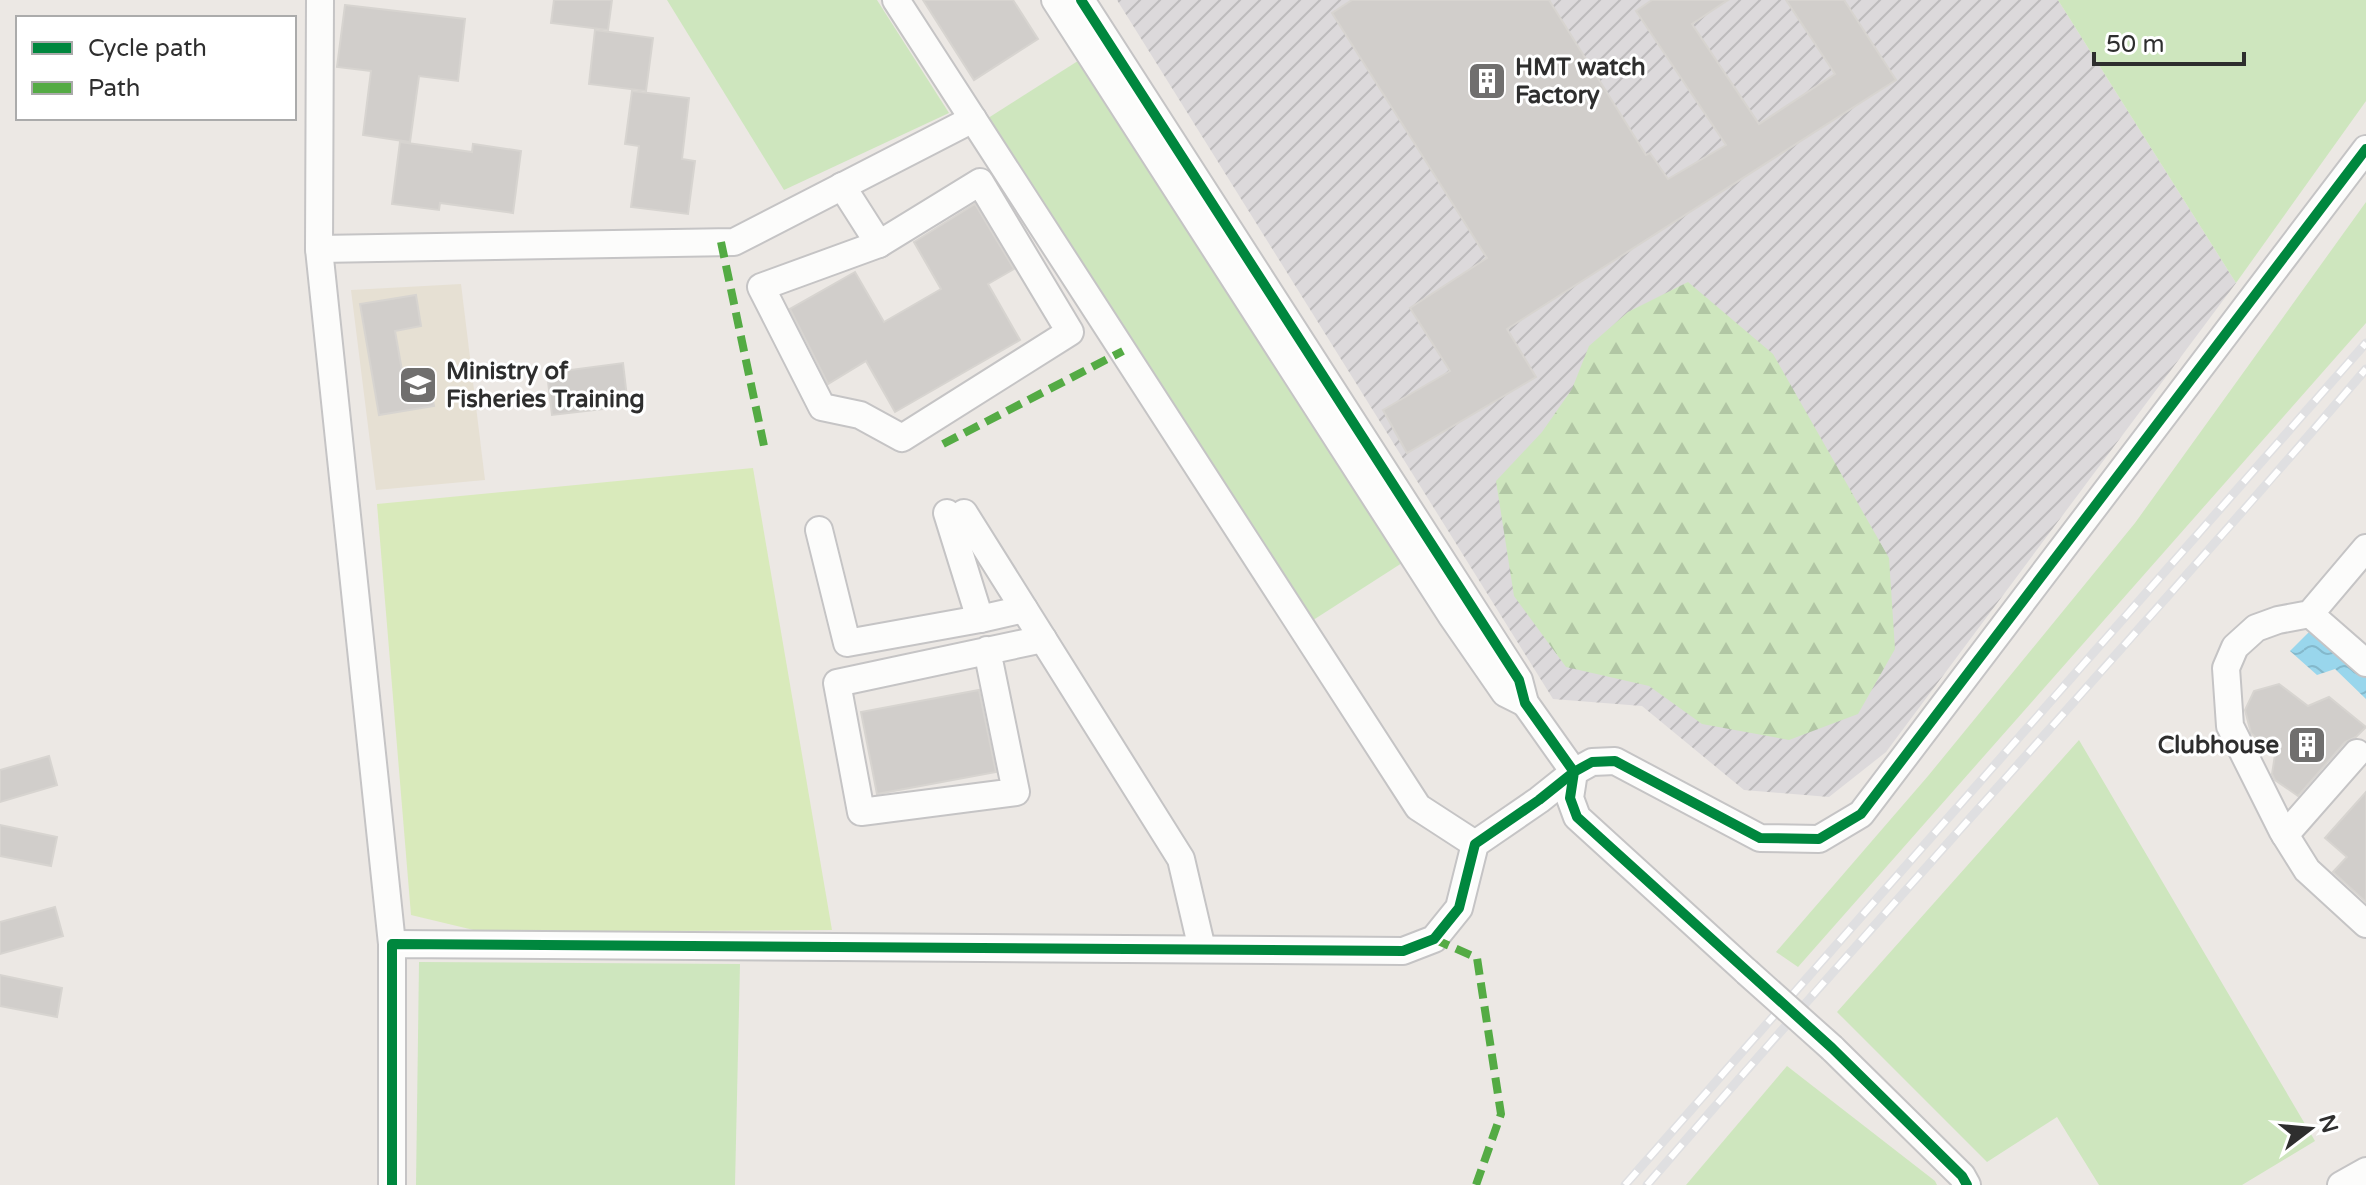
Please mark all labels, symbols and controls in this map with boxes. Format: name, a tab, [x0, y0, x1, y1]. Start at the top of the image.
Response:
legend	[16, 16, 296, 120]
scale bar	[2094, 16, 2244, 66]
text: 50 m	[2106, 30, 2164, 59]
text: Cycle path	[88, 34, 207, 63]
place label: HMT watch Factory	[1515, 53, 1646, 110]
building icon: HMT watch Factory	[1466, 60, 1508, 102]
text: Path	[88, 74, 141, 103]
place label: Ministry of Fisheries Training	[446, 357, 645, 414]
school or university icon: Ministry of Fisheries Training	[397, 364, 439, 406]
building icon: Clubhouse	[2286, 724, 2328, 766]
place label: Clubhouse	[2158, 731, 2279, 760]
north arrow	[2270, 1089, 2350, 1169]
text: N	[2313, 1112, 2343, 1136]

